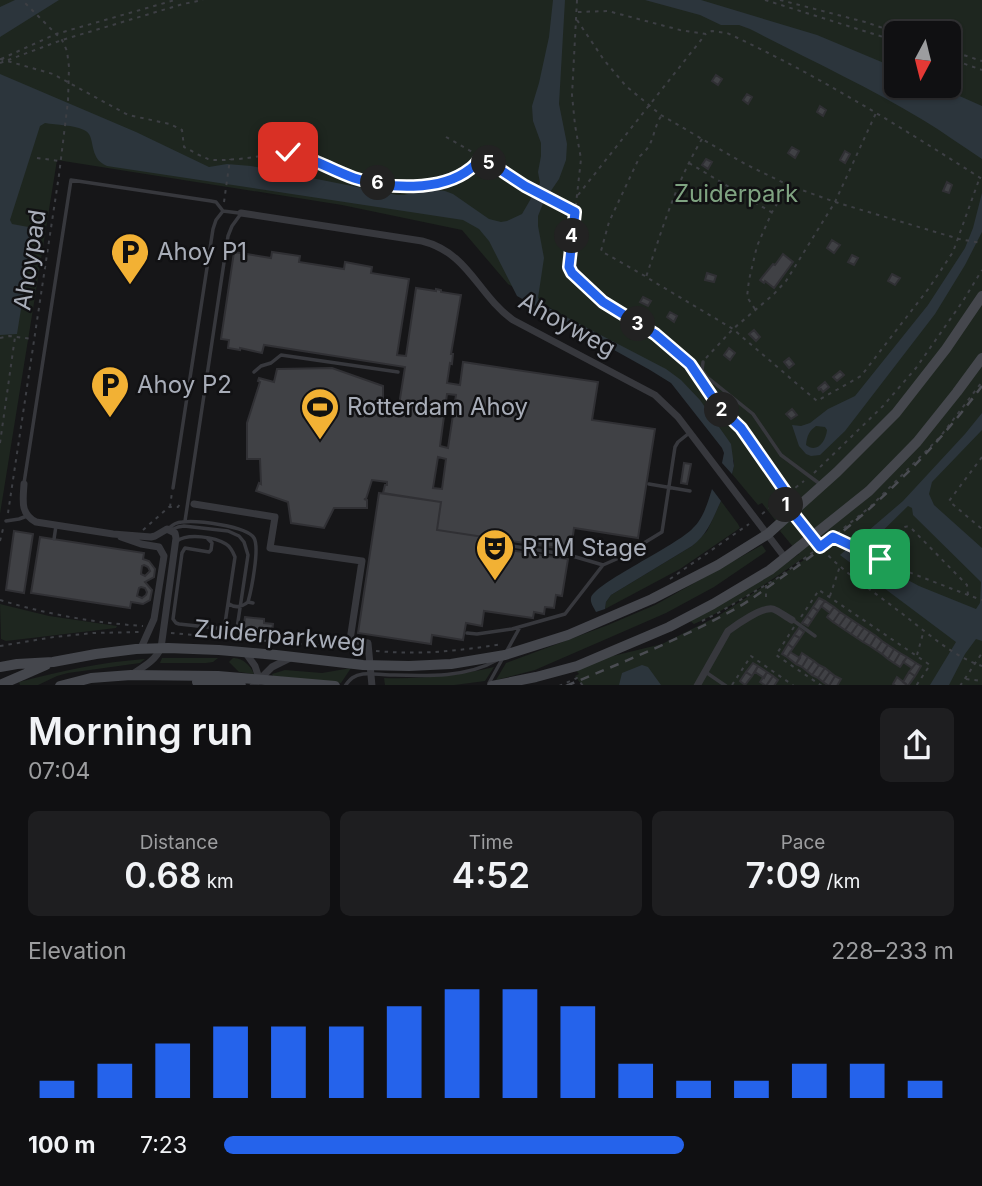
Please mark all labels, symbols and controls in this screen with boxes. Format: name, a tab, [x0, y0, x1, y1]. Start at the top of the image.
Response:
north arrow	[884, 21, 961, 98]
map controls	[884, 21, 961, 98]
pin	[258, 122, 318, 182]
icon: check	[269, 133, 307, 171]
pin: 5	[472, 146, 506, 180]
text: 5	[482, 151, 495, 174]
pin: 6	[360, 166, 396, 200]
text: 6	[371, 171, 384, 194]
park label: Zuiderpark	[674, 179, 798, 208]
street label: Ahoypad	[7, 208, 52, 312]
pin: 4	[554, 218, 590, 254]
text: 4	[565, 224, 578, 247]
parking icon: Ahoy P1	[109, 231, 151, 286]
place label: Ahoy P1	[157, 237, 247, 266]
street label: Ahoyweg	[514, 286, 621, 363]
pin: 3	[620, 306, 656, 342]
text: 3	[631, 312, 644, 335]
parking icon: Ahoy P2	[89, 364, 131, 419]
place label: Ahoy P2	[137, 370, 232, 399]
sports icon: Rotterdam Ahoy	[299, 386, 341, 441]
place label: Rotterdam Ahoy	[347, 392, 528, 421]
pin: 2	[704, 392, 740, 428]
text: 2	[716, 398, 727, 421]
pin: 1	[768, 488, 804, 522]
text: 1	[781, 493, 790, 516]
theatre icon: RTM Stage	[474, 527, 516, 582]
pin	[850, 529, 910, 589]
place label: RTM Stage	[522, 533, 647, 562]
icon: arrive	[861, 540, 899, 578]
street label: Zuiderparkweg	[193, 614, 367, 657]
text: Morning run	[28, 708, 253, 754]
button: share	[880, 708, 954, 782]
text: 07:04	[28, 757, 90, 785]
text: Distance	[140, 831, 218, 854]
text: Time	[469, 831, 513, 854]
text: Pace	[781, 831, 825, 854]
text: 0.68	[124, 854, 201, 896]
text: 4:52	[452, 854, 530, 896]
text: 7:09	[746, 854, 821, 896]
text: km	[201, 870, 234, 893]
text: /km	[821, 870, 860, 893]
text: Elevation	[28, 937, 127, 965]
text: 228–233 m	[831, 937, 954, 965]
text: 100 m	[28, 1131, 95, 1159]
text: 7:23	[140, 1131, 187, 1159]

